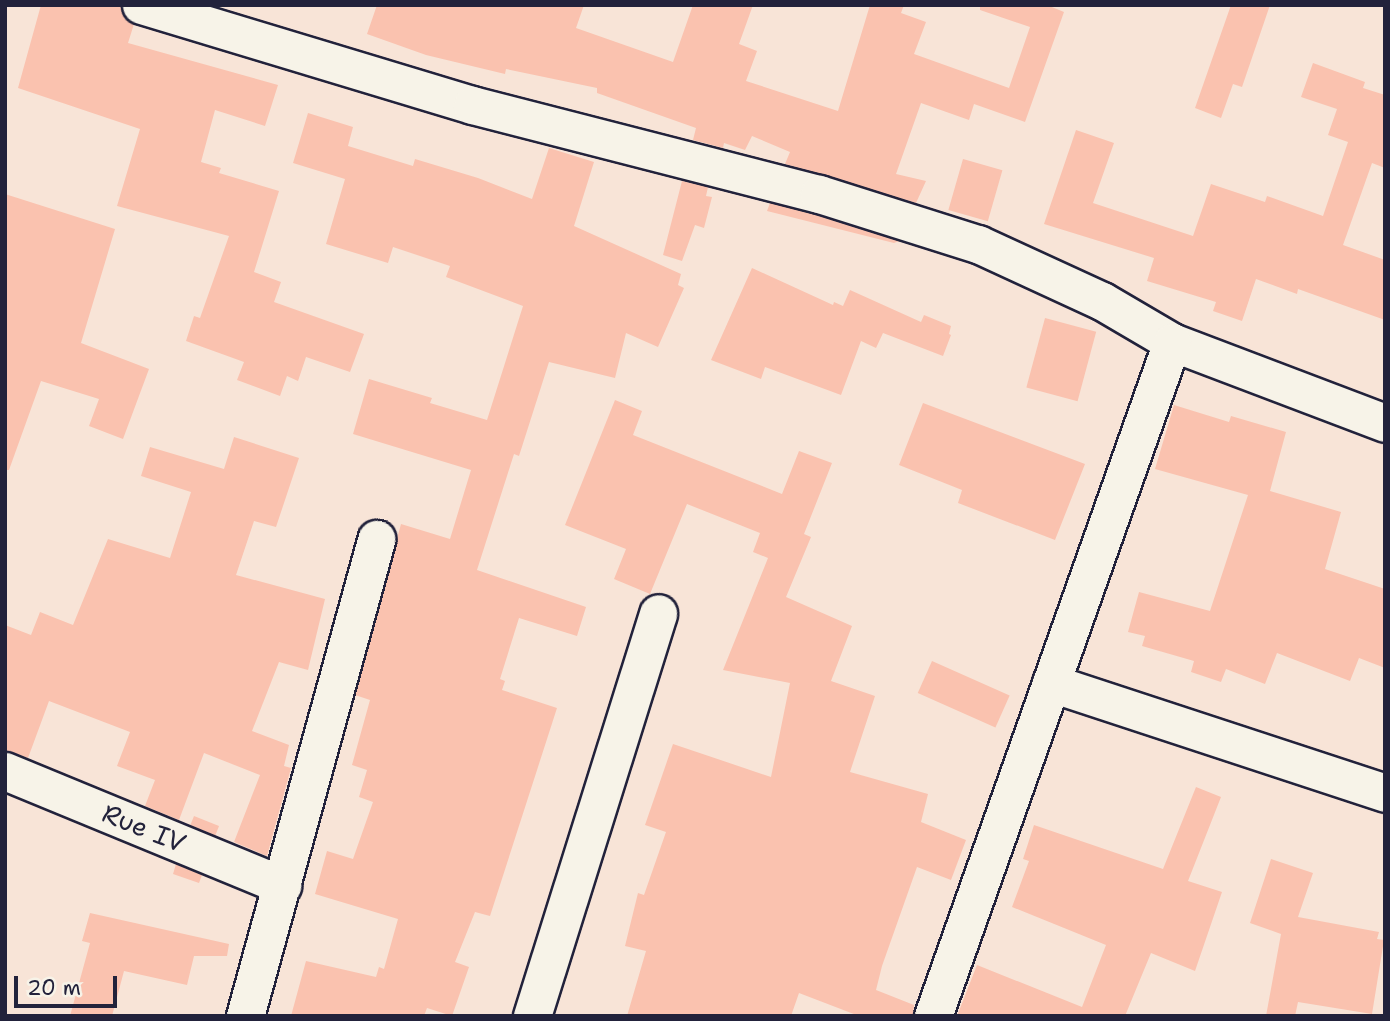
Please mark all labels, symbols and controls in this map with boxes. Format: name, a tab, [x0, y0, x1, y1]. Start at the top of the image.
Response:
street label: Rue IV	[98, 797, 190, 859]
scale bar	[18, 962, 121, 1006]
text: 20 m	[27, 974, 81, 1002]

